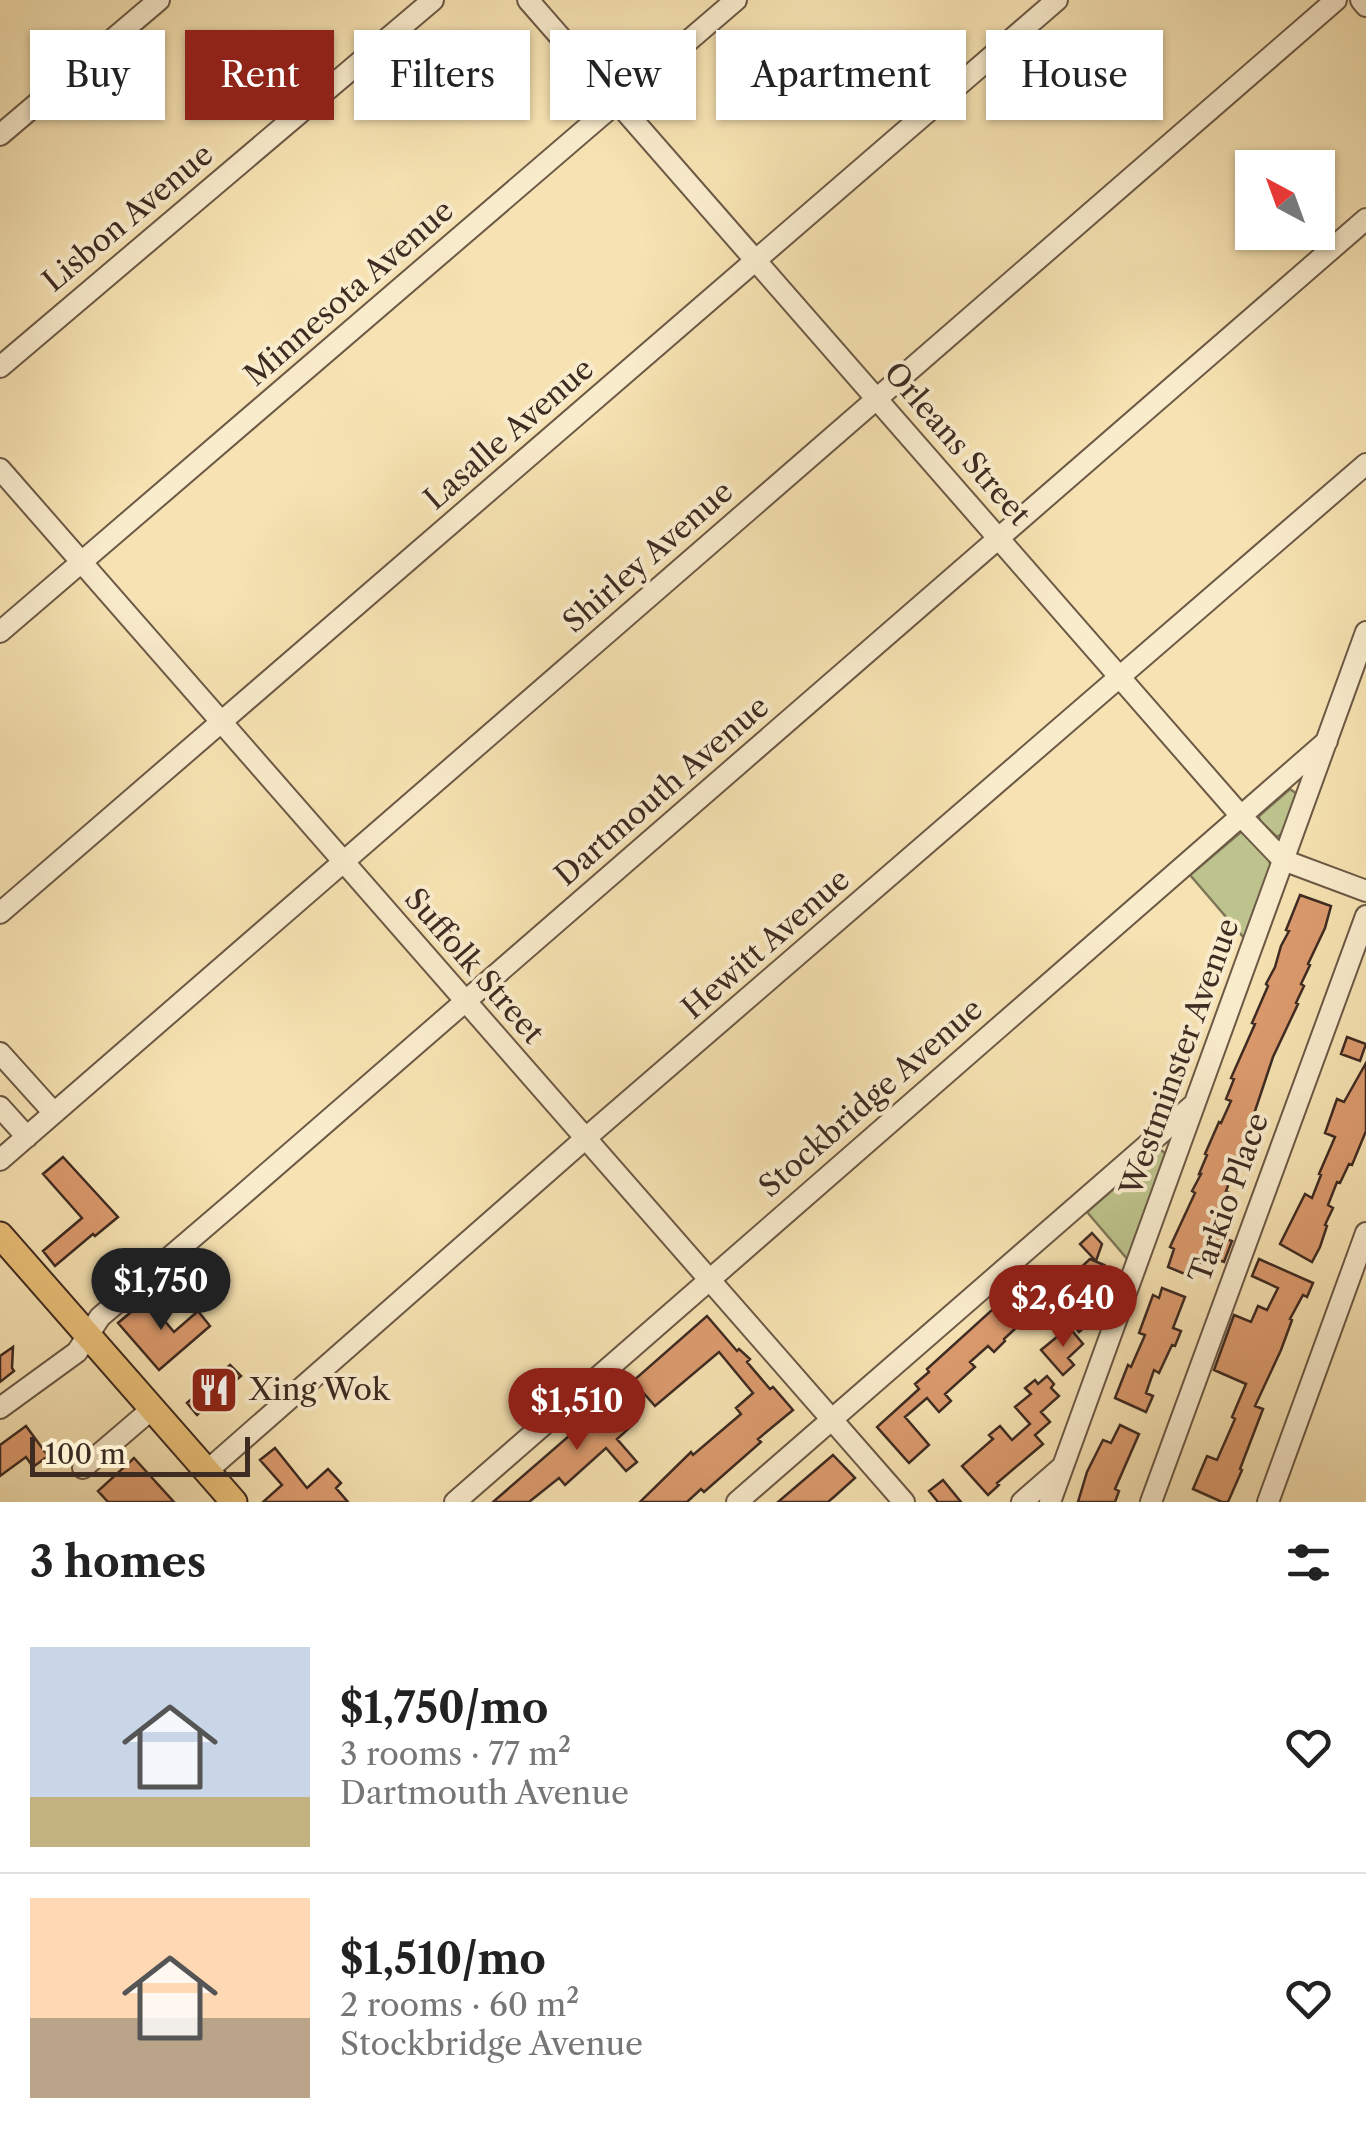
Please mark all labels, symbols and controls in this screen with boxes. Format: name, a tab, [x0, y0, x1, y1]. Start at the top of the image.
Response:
chip: Buy	[30, 30, 165, 120]
chip: Rent	[185, 30, 334, 120]
chip: Filters	[354, 30, 530, 120]
chip: New	[550, 30, 696, 120]
chip: Apartment	[716, 30, 966, 120]
chip: House	[986, 30, 1163, 120]
street label: Lisbon Avenue	[35, 136, 220, 299]
north arrow	[1235, 150, 1335, 250]
map controls	[1235, 150, 1335, 250]
street label: Minnesota Avenue	[237, 192, 461, 393]
street label: Lasalle Avenue	[416, 350, 601, 517]
street label: Orleans Street	[877, 355, 1039, 533]
street label: Shirley Avenue	[555, 473, 740, 640]
street label: Dartmouth Avenue	[547, 688, 776, 893]
street label: Hewitt Avenue	[674, 861, 857, 1026]
street label: Suffolk Street	[397, 880, 552, 1051]
street label: Westminster Avenue	[1112, 913, 1247, 1201]
street label: Stockbridge Avenue	[751, 990, 990, 1205]
street label: Tarkio Place	[1181, 1108, 1276, 1288]
pin: $1,750	[80, 1248, 242, 1333]
text: $1,750	[113, 1261, 209, 1300]
pin: $2,640	[982, 1265, 1144, 1350]
text: $2,640	[1011, 1278, 1115, 1317]
restaurant icon: Xing Wok	[188, 1364, 240, 1416]
pin: $1,510	[496, 1368, 658, 1453]
place label: Xing Wok	[248, 1371, 391, 1408]
text: $1,510	[530, 1381, 624, 1420]
scale bar	[30, 1432, 250, 1476]
text: 100 m	[45, 1437, 126, 1471]
icon: filters	[1281, 1535, 1336, 1590]
text: 3 homes	[30, 1536, 206, 1588]
text: $1,750/mo	[340, 1682, 548, 1734]
icon: home	[110, 1687, 230, 1807]
icon: heart	[1281, 1720, 1336, 1775]
text: 3 rooms · 77 m²	[340, 1734, 571, 1773]
text: Dartmouth Avenue	[340, 1773, 629, 1812]
text: $1,510/mo	[340, 1933, 546, 1985]
icon: home	[110, 1938, 230, 2058]
icon: heart	[1281, 1971, 1336, 2026]
text: 2 rooms · 60 m²	[340, 1985, 579, 2024]
text: Stockbridge Avenue	[340, 2024, 643, 2063]

